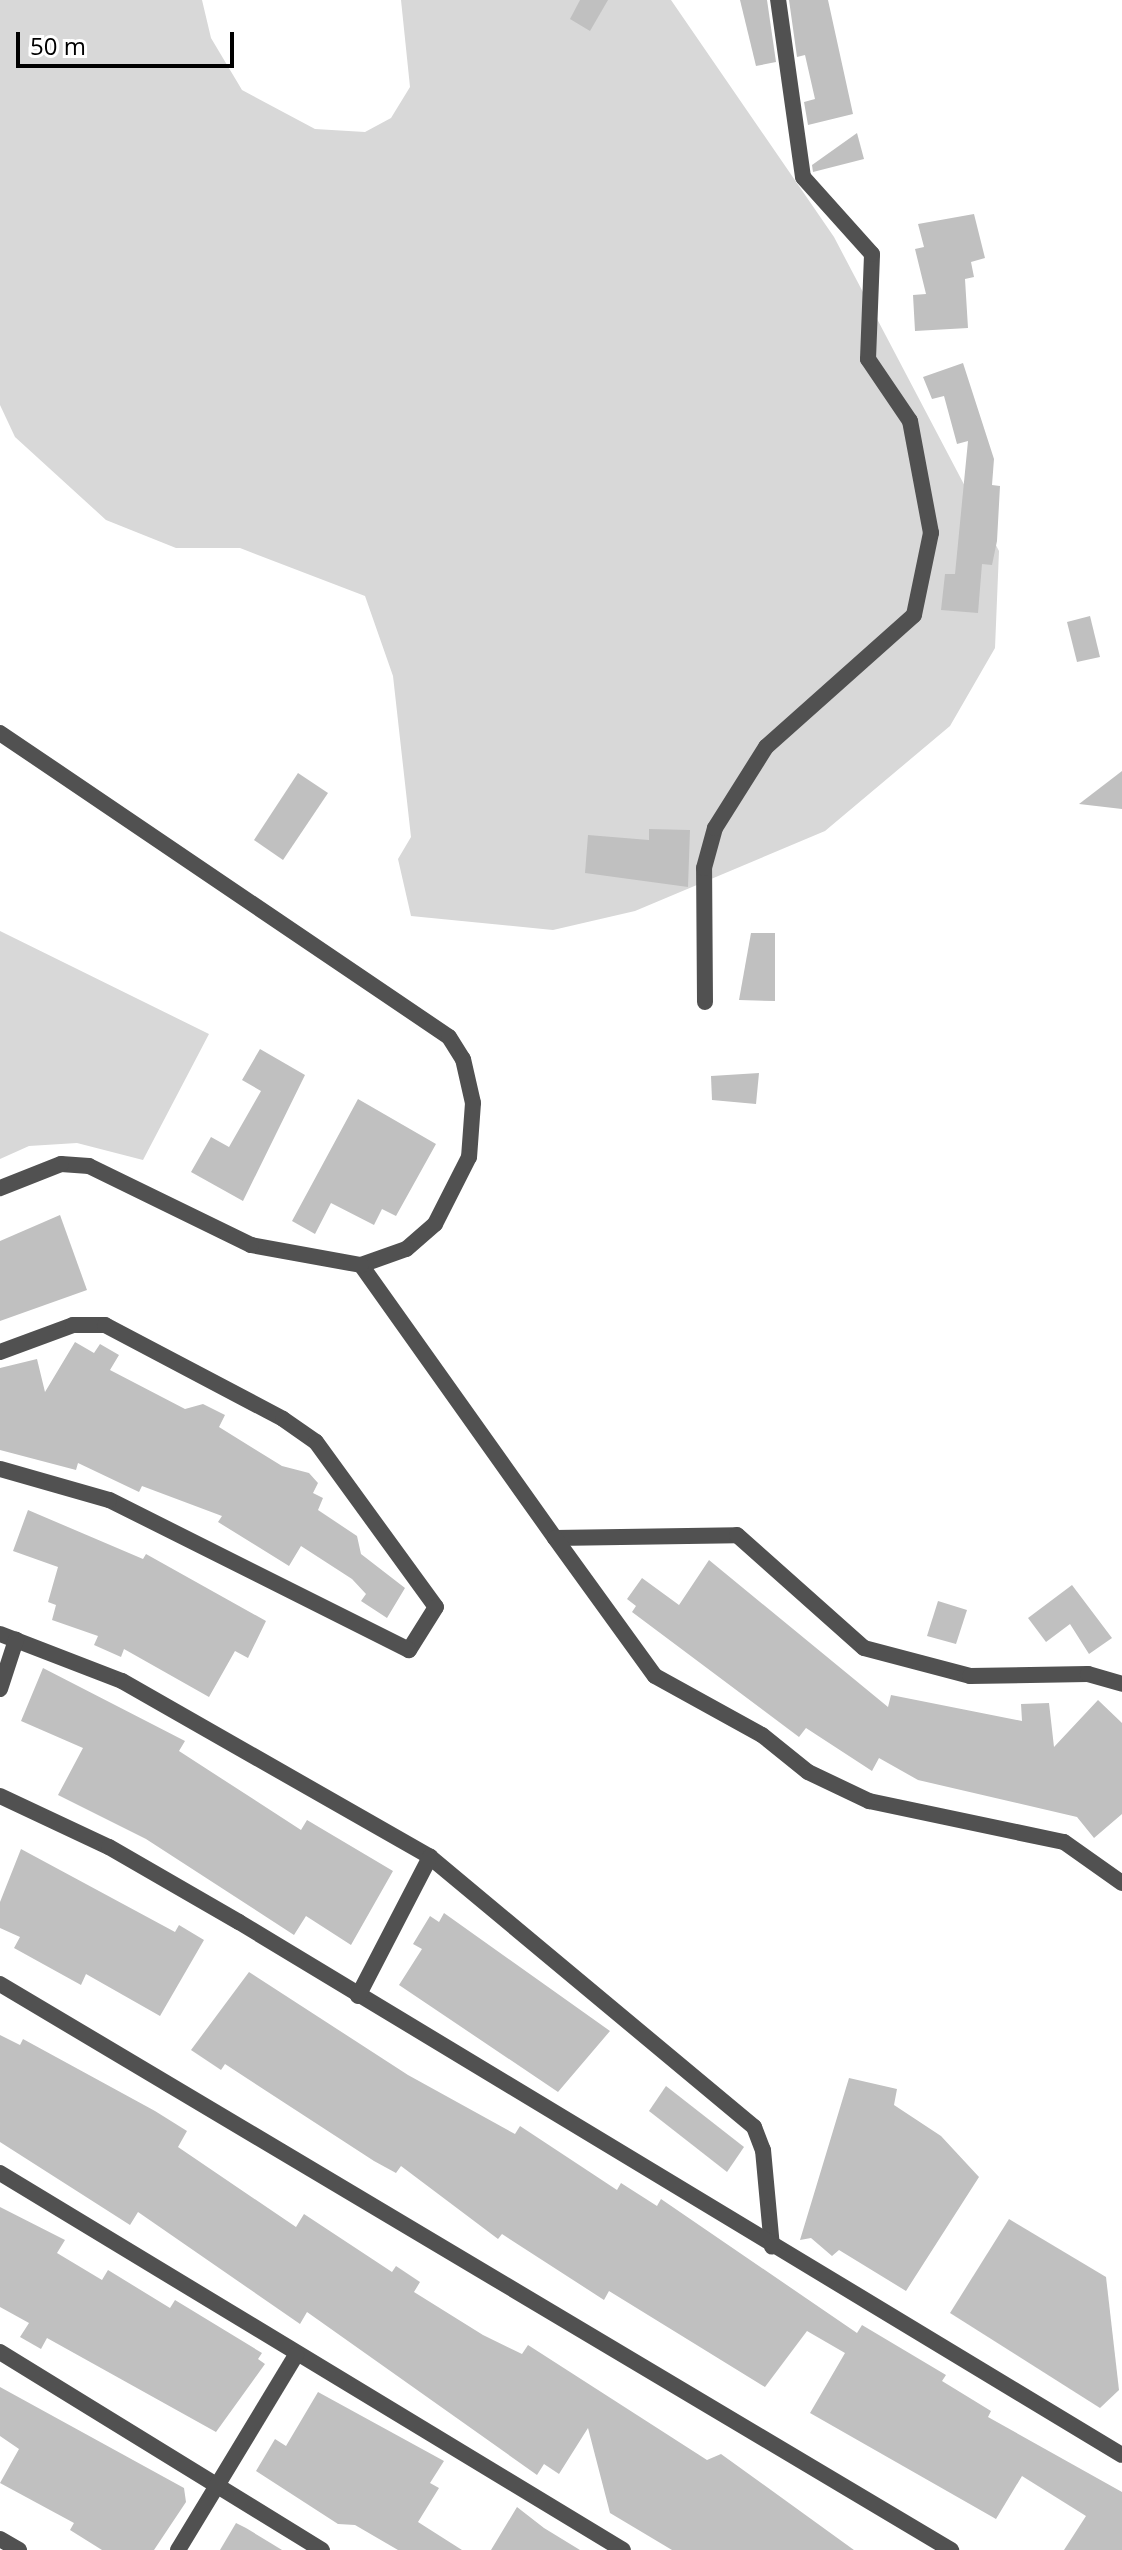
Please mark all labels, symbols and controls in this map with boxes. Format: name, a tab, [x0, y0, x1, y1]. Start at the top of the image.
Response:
scale bar	[20, 16, 238, 66]
text: 50 m	[30, 29, 86, 62]

